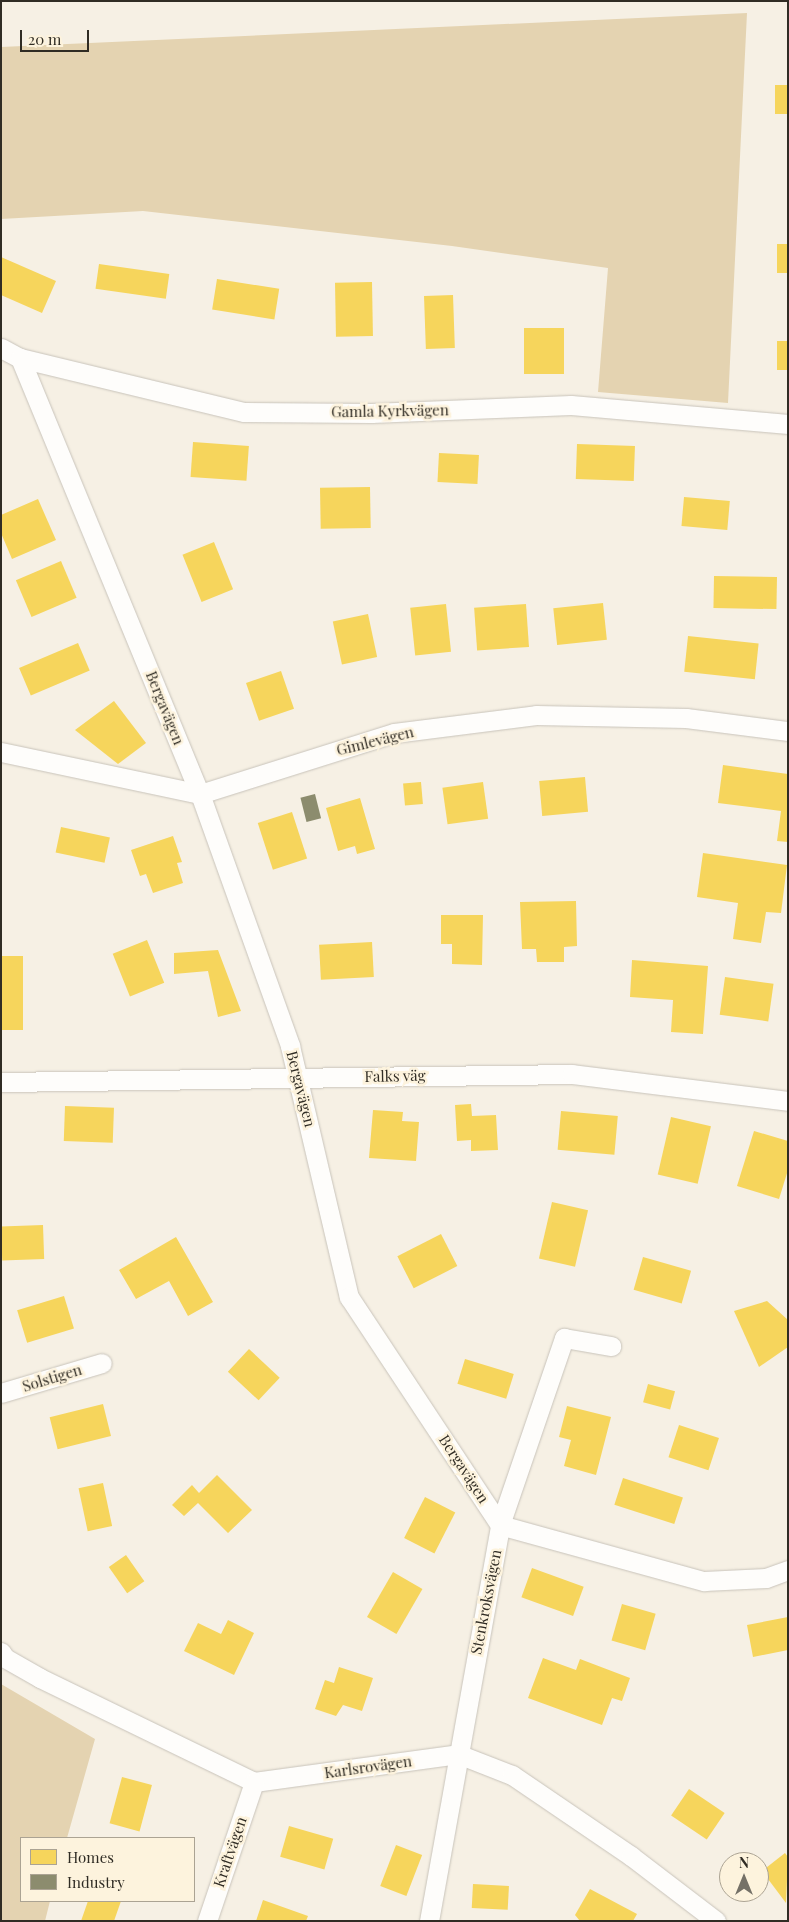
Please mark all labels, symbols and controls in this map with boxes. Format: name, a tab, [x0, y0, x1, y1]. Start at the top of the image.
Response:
scale bar	[22, 20, 91, 52]
text: 20 m	[28, 29, 61, 49]
street label: Gamla Kyrkvägen	[331, 401, 449, 421]
street label: Bergavägen	[142, 669, 188, 747]
street label: Gimlevägen	[335, 723, 415, 759]
street label: Bergavägen	[283, 1049, 319, 1129]
street label: Falks väg	[364, 1066, 426, 1086]
street label: Solstigen	[20, 1360, 84, 1396]
street label: Bergavägen	[435, 1431, 493, 1507]
street label: Stenkroksvägen	[467, 1548, 505, 1656]
street label: Karlsrovägen	[323, 1752, 413, 1782]
street label: Kraftvägen	[210, 1814, 250, 1890]
legend	[20, 1837, 195, 1902]
text: Homes	[67, 1847, 114, 1867]
north arrow	[719, 1852, 769, 1902]
text: N	[739, 1853, 749, 1872]
text: Industry	[67, 1872, 125, 1892]

